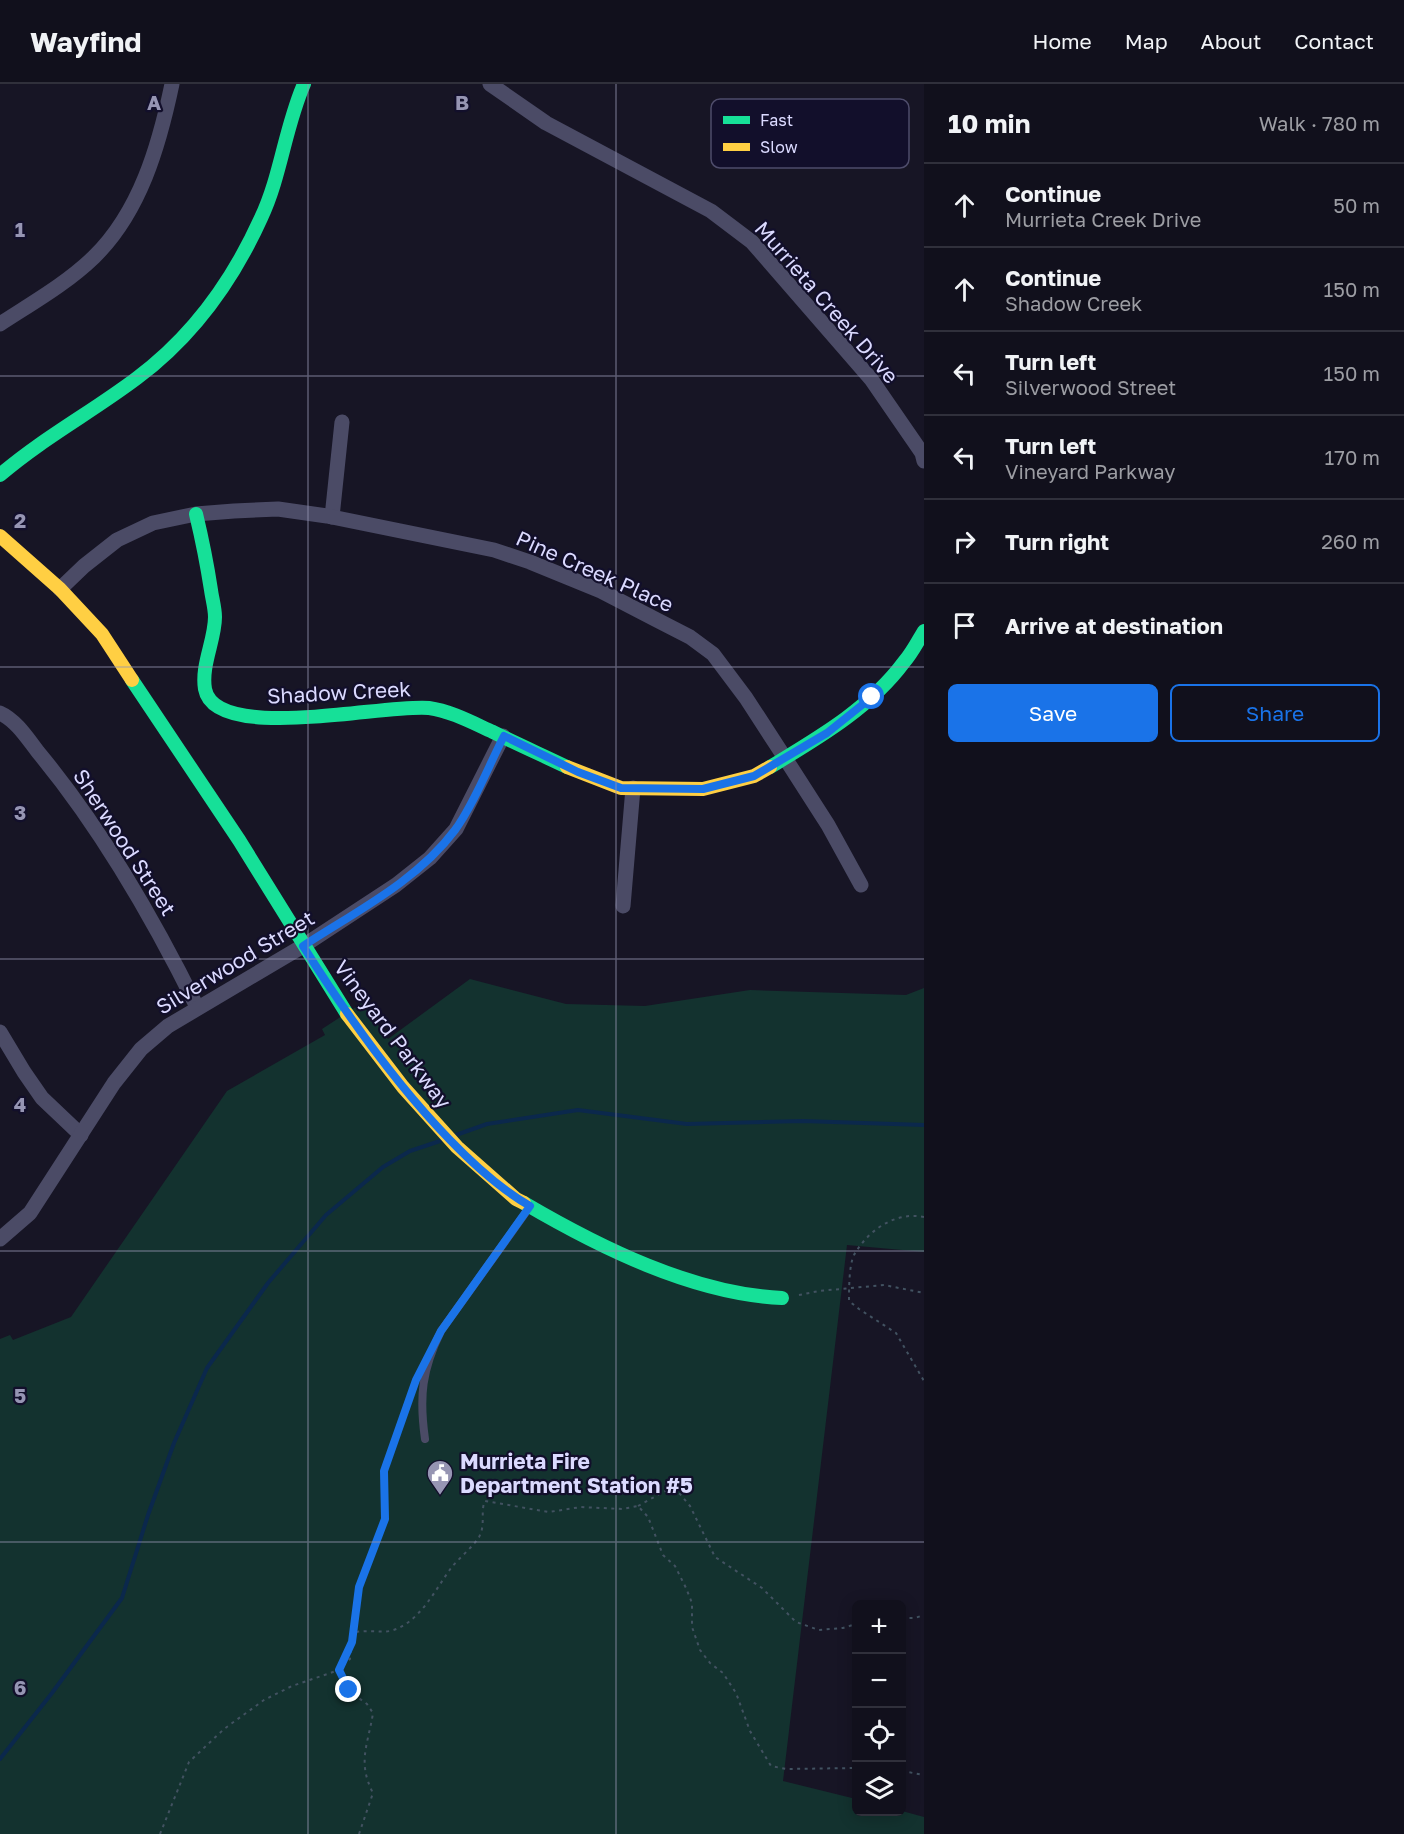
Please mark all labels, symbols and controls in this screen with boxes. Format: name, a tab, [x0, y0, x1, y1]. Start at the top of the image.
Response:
text: Wayfind	[30, 25, 142, 58]
text: Home	[1032, 28, 1092, 54]
text: Map	[1125, 28, 1168, 54]
text: About	[1201, 28, 1261, 54]
text: Contact	[1294, 28, 1374, 54]
text: A	[147, 90, 161, 114]
text: B	[455, 90, 469, 114]
legend	[711, 99, 909, 168]
text: 10 min	[948, 108, 1030, 139]
text: Fast	[760, 110, 793, 130]
text: Walk · 780 m	[1259, 111, 1380, 135]
text: Slow	[760, 137, 798, 157]
text: Continue	[1005, 180, 1101, 207]
icon: ahead	[948, 189, 981, 222]
text: 50 m	[1333, 193, 1380, 217]
text: Murrieta Creek Drive	[1005, 207, 1201, 231]
street label: Murrieta Creek Drive	[750, 216, 904, 388]
text: 1	[15, 217, 25, 241]
text: Continue	[1005, 264, 1101, 291]
icon: ahead	[948, 273, 981, 306]
text: 150 m	[1324, 277, 1380, 301]
text: Shadow Creek	[1005, 291, 1142, 315]
text: Turn left	[1005, 348, 1096, 375]
icon: left	[948, 357, 981, 390]
text: 150 m	[1324, 361, 1380, 385]
text: Silverwood Street	[1005, 375, 1176, 399]
text: Turn left	[1005, 432, 1096, 459]
icon: left	[948, 441, 981, 474]
text: 170 m	[1325, 445, 1380, 469]
text: Vineyard Parkway	[1005, 459, 1175, 483]
text: 2	[14, 508, 26, 532]
street label: Pine Creek Place	[512, 525, 678, 617]
icon: right	[948, 525, 981, 558]
text: Turn right	[1005, 528, 1109, 555]
text: 260 m	[1321, 529, 1380, 553]
icon: arrive	[948, 609, 981, 642]
text: Arrive at destination	[1005, 612, 1223, 639]
street label: Shadow Creek	[266, 675, 412, 709]
route start	[858, 683, 884, 709]
button: Save	[948, 684, 1158, 742]
button: Share	[1170, 684, 1380, 742]
street label: Sherwood Street	[68, 764, 182, 920]
text: 3	[14, 800, 26, 824]
street label: Silverwood Street	[151, 905, 319, 1019]
street label: Vineyard Parkway	[329, 955, 457, 1113]
text: 4	[14, 1092, 26, 1116]
text: 5	[14, 1383, 26, 1407]
place label: Murrieta Fire Department Station #5	[460, 1448, 693, 1498]
public building icon: Murrieta Fire Department Station #5	[425, 1458, 455, 1496]
map controls	[852, 1600, 906, 1816]
button: +	[852, 1600, 906, 1654]
button: −	[852, 1654, 906, 1708]
text: 6	[14, 1675, 26, 1699]
route end	[335, 1676, 361, 1702]
button: locate	[852, 1708, 906, 1762]
button: layers	[852, 1762, 906, 1816]

